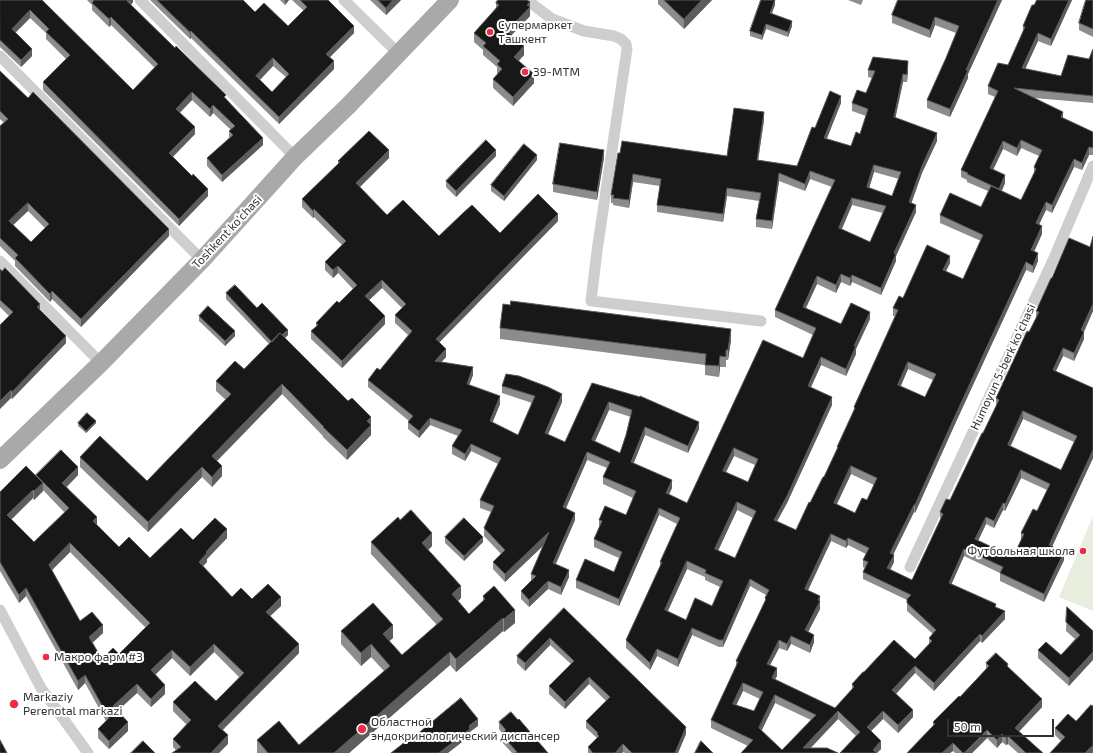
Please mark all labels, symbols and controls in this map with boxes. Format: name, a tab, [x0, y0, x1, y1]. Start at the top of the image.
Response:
place label: Супермаркет Ташкент	[498, 18, 573, 46]
marker: Супермаркет Ташкент	[485, 27, 495, 37]
place label: 39-MTM	[533, 65, 580, 79]
marker: 39-MTM	[520, 67, 530, 77]
street label: Toshkent ko'chasi	[189, 192, 265, 272]
street label: Humoyun 5-berk koʻchasi	[967, 302, 1039, 432]
place label: Футбольная школа	[967, 544, 1075, 558]
marker: Футбольная школа	[1078, 546, 1088, 556]
place label: Макро фарм #3	[54, 650, 143, 664]
marker: Макро фарм #3	[41, 652, 51, 662]
place label: Markaziy Perenotal markazi	[23, 690, 122, 718]
marker: Markaziy Perenotal markazi	[8, 698, 20, 710]
scale bar	[949, 711, 1056, 737]
place label: Областной эндокринологический диспансер	[371, 715, 560, 743]
text: 50 m	[954, 719, 981, 733]
marker: Областной эндокринологический диспансер	[356, 723, 368, 735]

